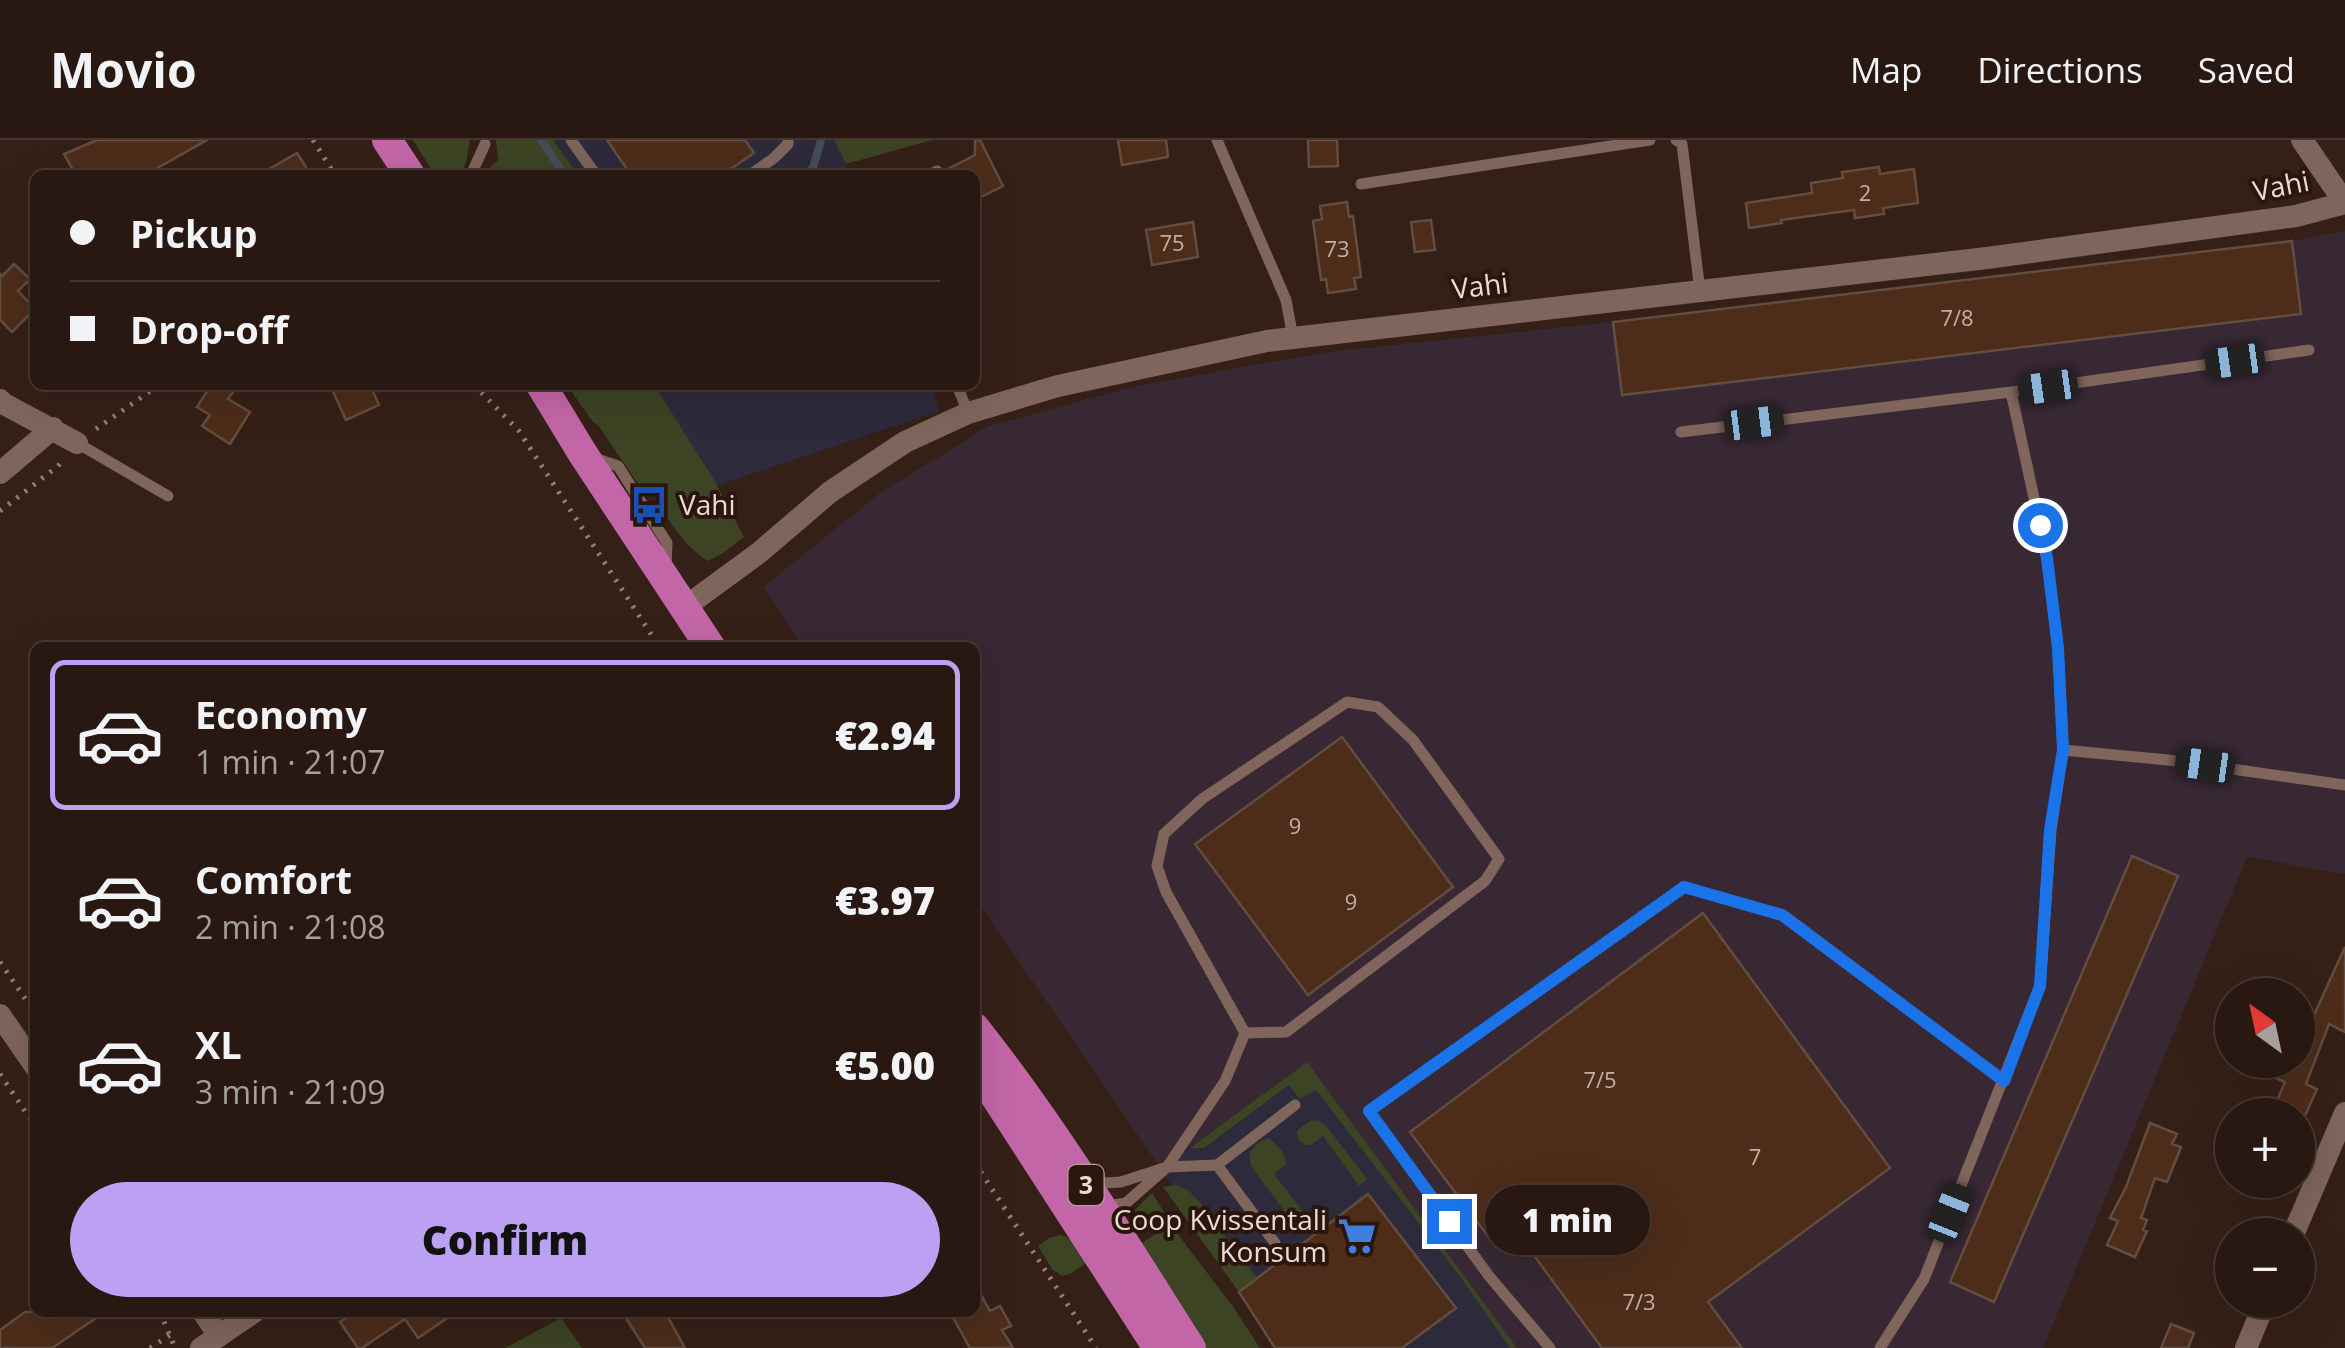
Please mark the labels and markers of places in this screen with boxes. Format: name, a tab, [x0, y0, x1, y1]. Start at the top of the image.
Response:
bus stop icon: Vahi	[628, 484, 670, 526]
place label: Vahi	[679, 485, 736, 523]
place label: Coop Kvissentali Konsum	[1114, 1200, 1327, 1270]
supermarket icon: Coop Kvissentali Konsum	[1336, 1215, 1378, 1257]

